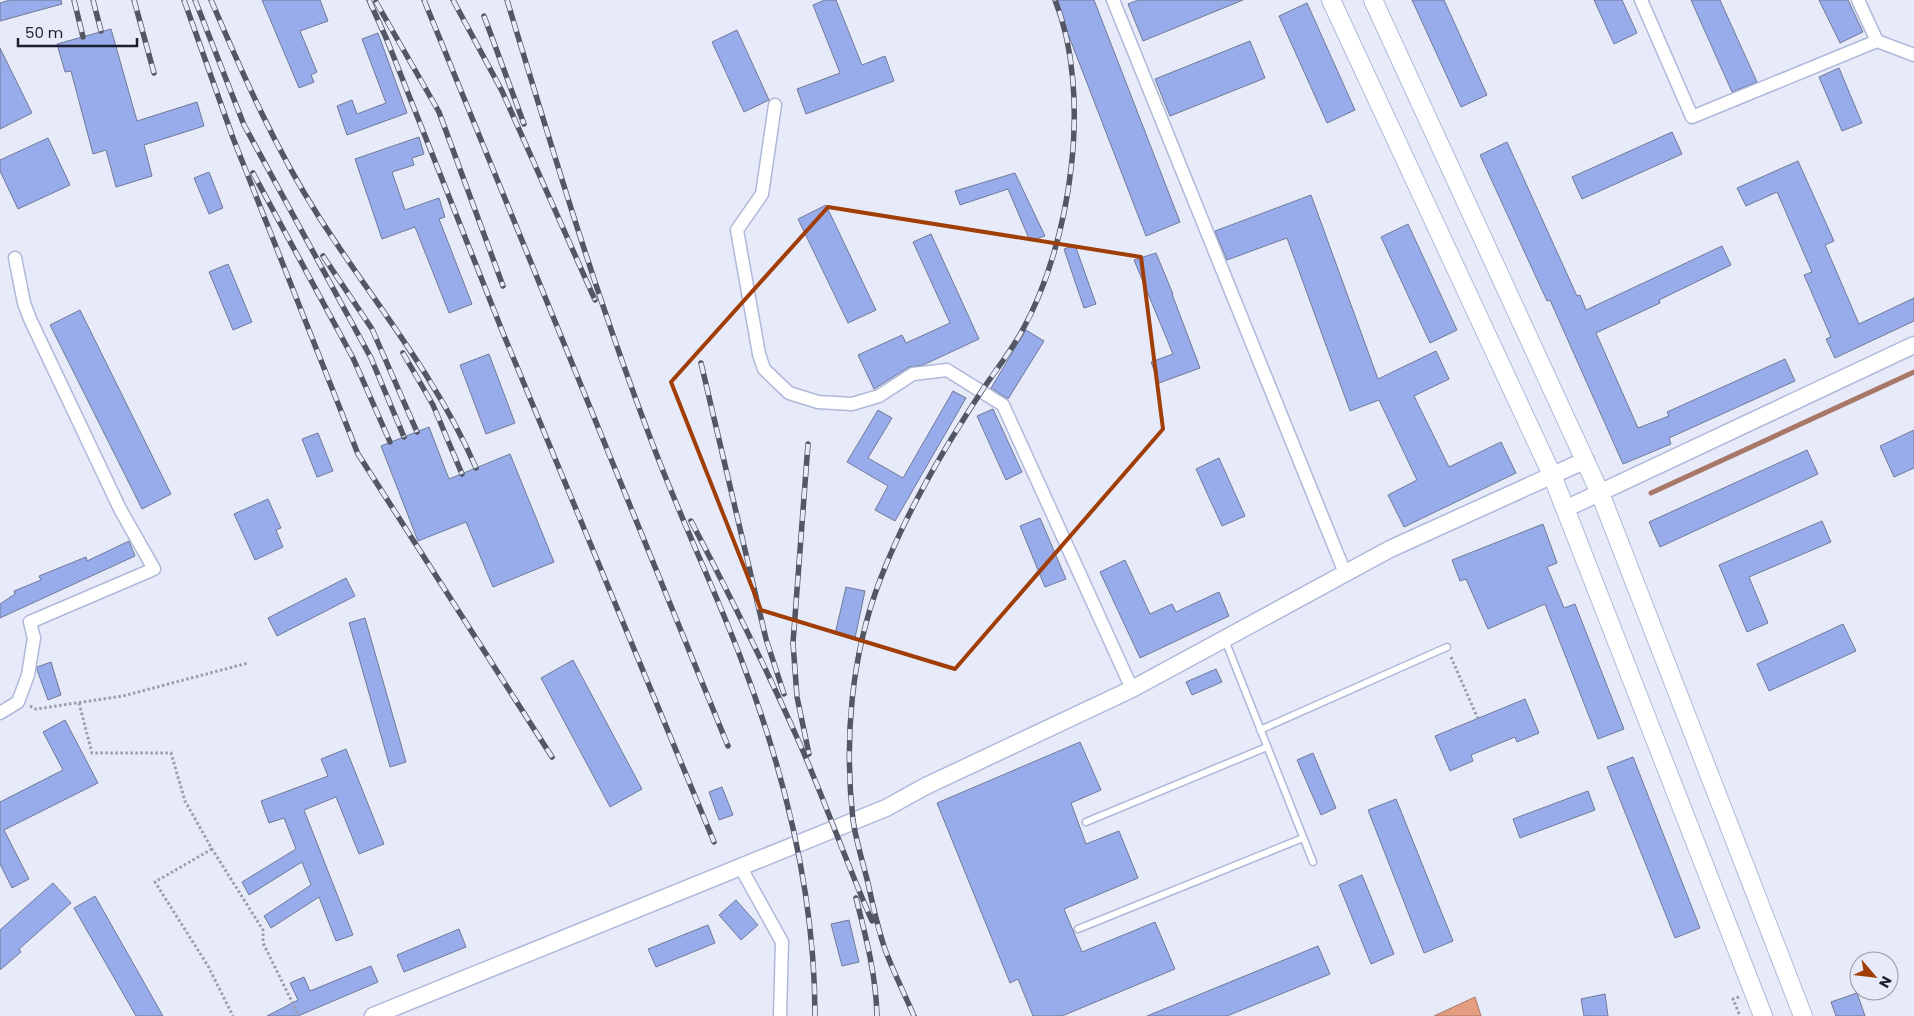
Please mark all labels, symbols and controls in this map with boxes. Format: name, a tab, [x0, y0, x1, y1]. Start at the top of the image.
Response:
scale bar	[18, 15, 136, 47]
text: 50 m	[25, 22, 63, 43]
north arrow	[1849, 951, 1899, 1001]
text: N	[1874, 973, 1897, 991]

